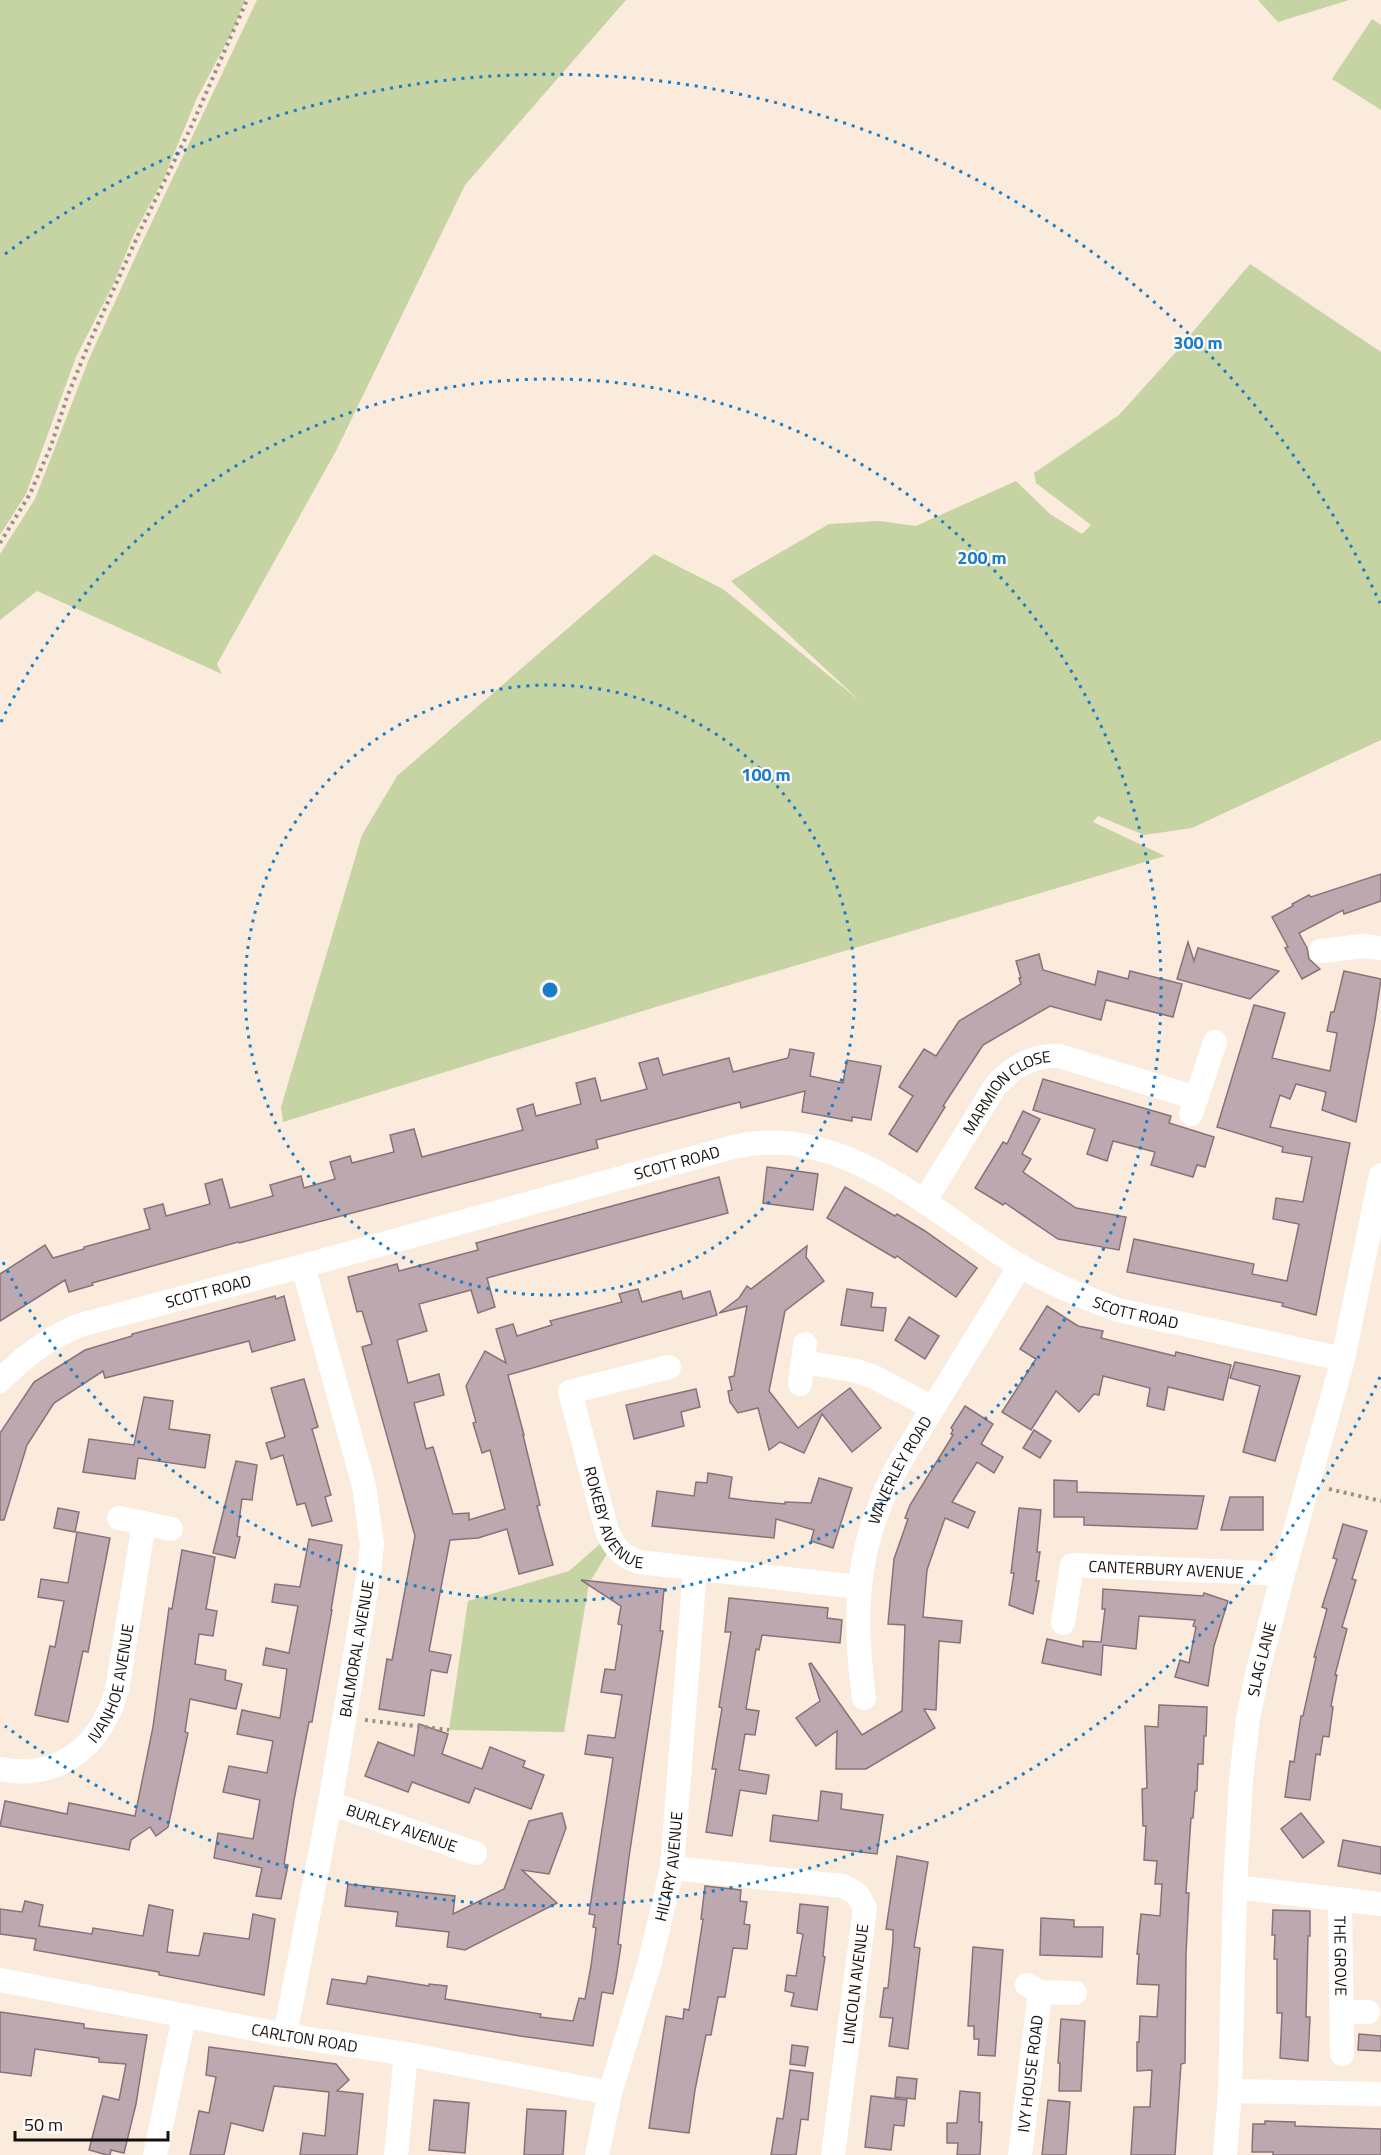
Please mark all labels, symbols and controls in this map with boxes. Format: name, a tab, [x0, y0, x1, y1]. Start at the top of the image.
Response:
text: 300 m	[1173, 329, 1223, 356]
text: 200 m	[957, 544, 1007, 571]
text: 100 m	[741, 761, 791, 788]
centre of rings	[540, 980, 560, 1000]
street label: MARMION CLOSE	[956, 1044, 1052, 1139]
street label: SCOTT ROAD	[631, 1139, 722, 1186]
street label: SCOTT ROAD	[163, 1268, 254, 1314]
street label: SCOTT ROAD	[1089, 1289, 1181, 1335]
street label: WAVERLEY ROAD	[862, 1411, 938, 1528]
street label: ROKEBY AVENUE	[578, 1464, 645, 1574]
street label: CANTERBURY AVENUE	[1088, 1554, 1244, 1584]
street label: BALMORAL AVENUE	[333, 1578, 380, 1719]
street label: SLAG LANE	[1241, 1619, 1282, 1699]
street label: IVANHOE AVENUE	[81, 1622, 140, 1748]
street label: BURLEY AVENUE	[343, 1798, 461, 1858]
street label: HILARY AVENUE	[648, 1811, 688, 1924]
street label: THE GROVE	[1328, 1916, 1353, 1996]
street label: LINCOLN AVENUE	[836, 1922, 874, 2045]
street label: IVY HOUSE ROAD	[1011, 2013, 1049, 2134]
street label: CARLTON ROAD	[249, 2017, 359, 2058]
scale bar	[15, 2104, 168, 2142]
text: 50 m	[24, 2111, 63, 2138]

